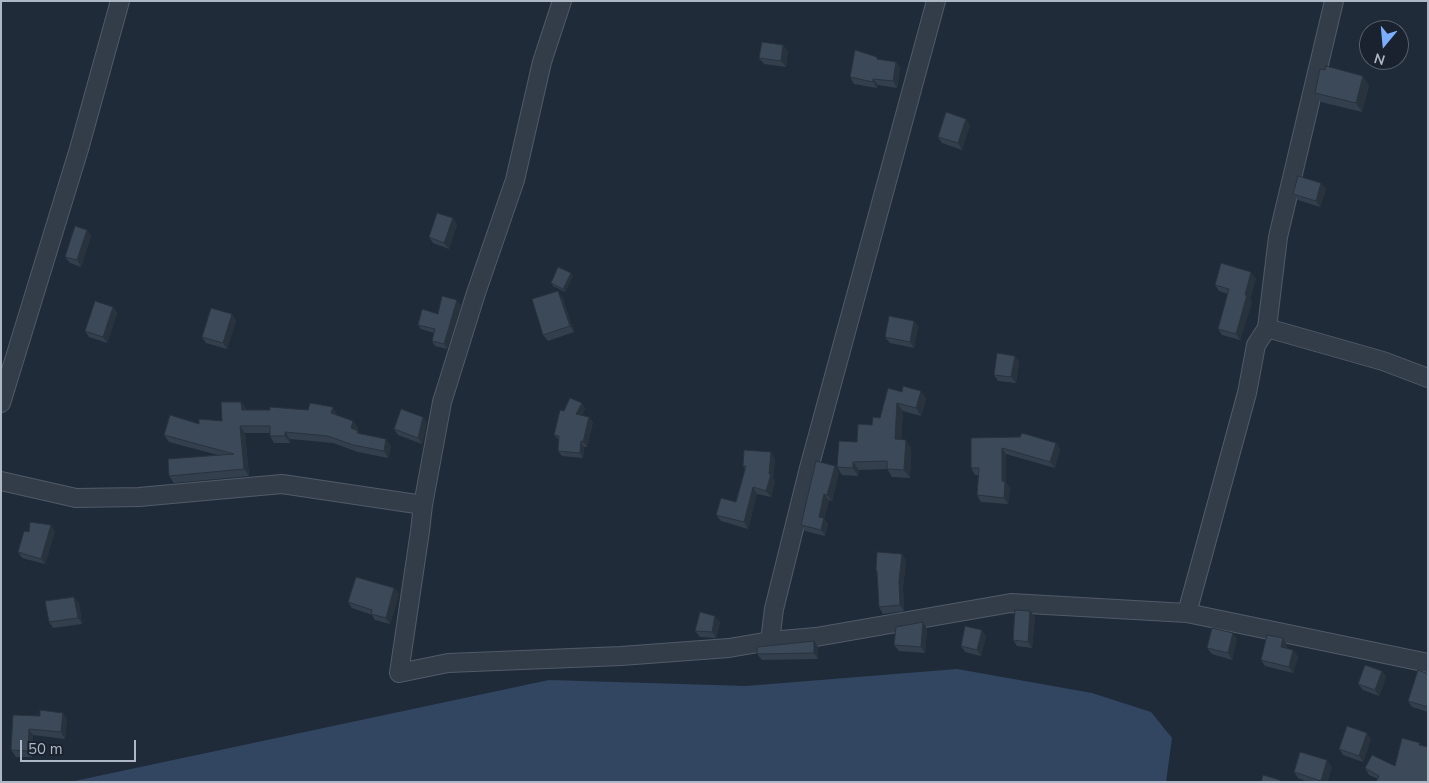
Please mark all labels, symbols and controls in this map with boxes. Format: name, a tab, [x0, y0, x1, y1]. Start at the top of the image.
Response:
north arrow	[1359, 20, 1409, 70]
text: N	[1372, 48, 1388, 69]
scale bar	[22, 730, 139, 762]
text: 50 m	[28, 739, 63, 759]

